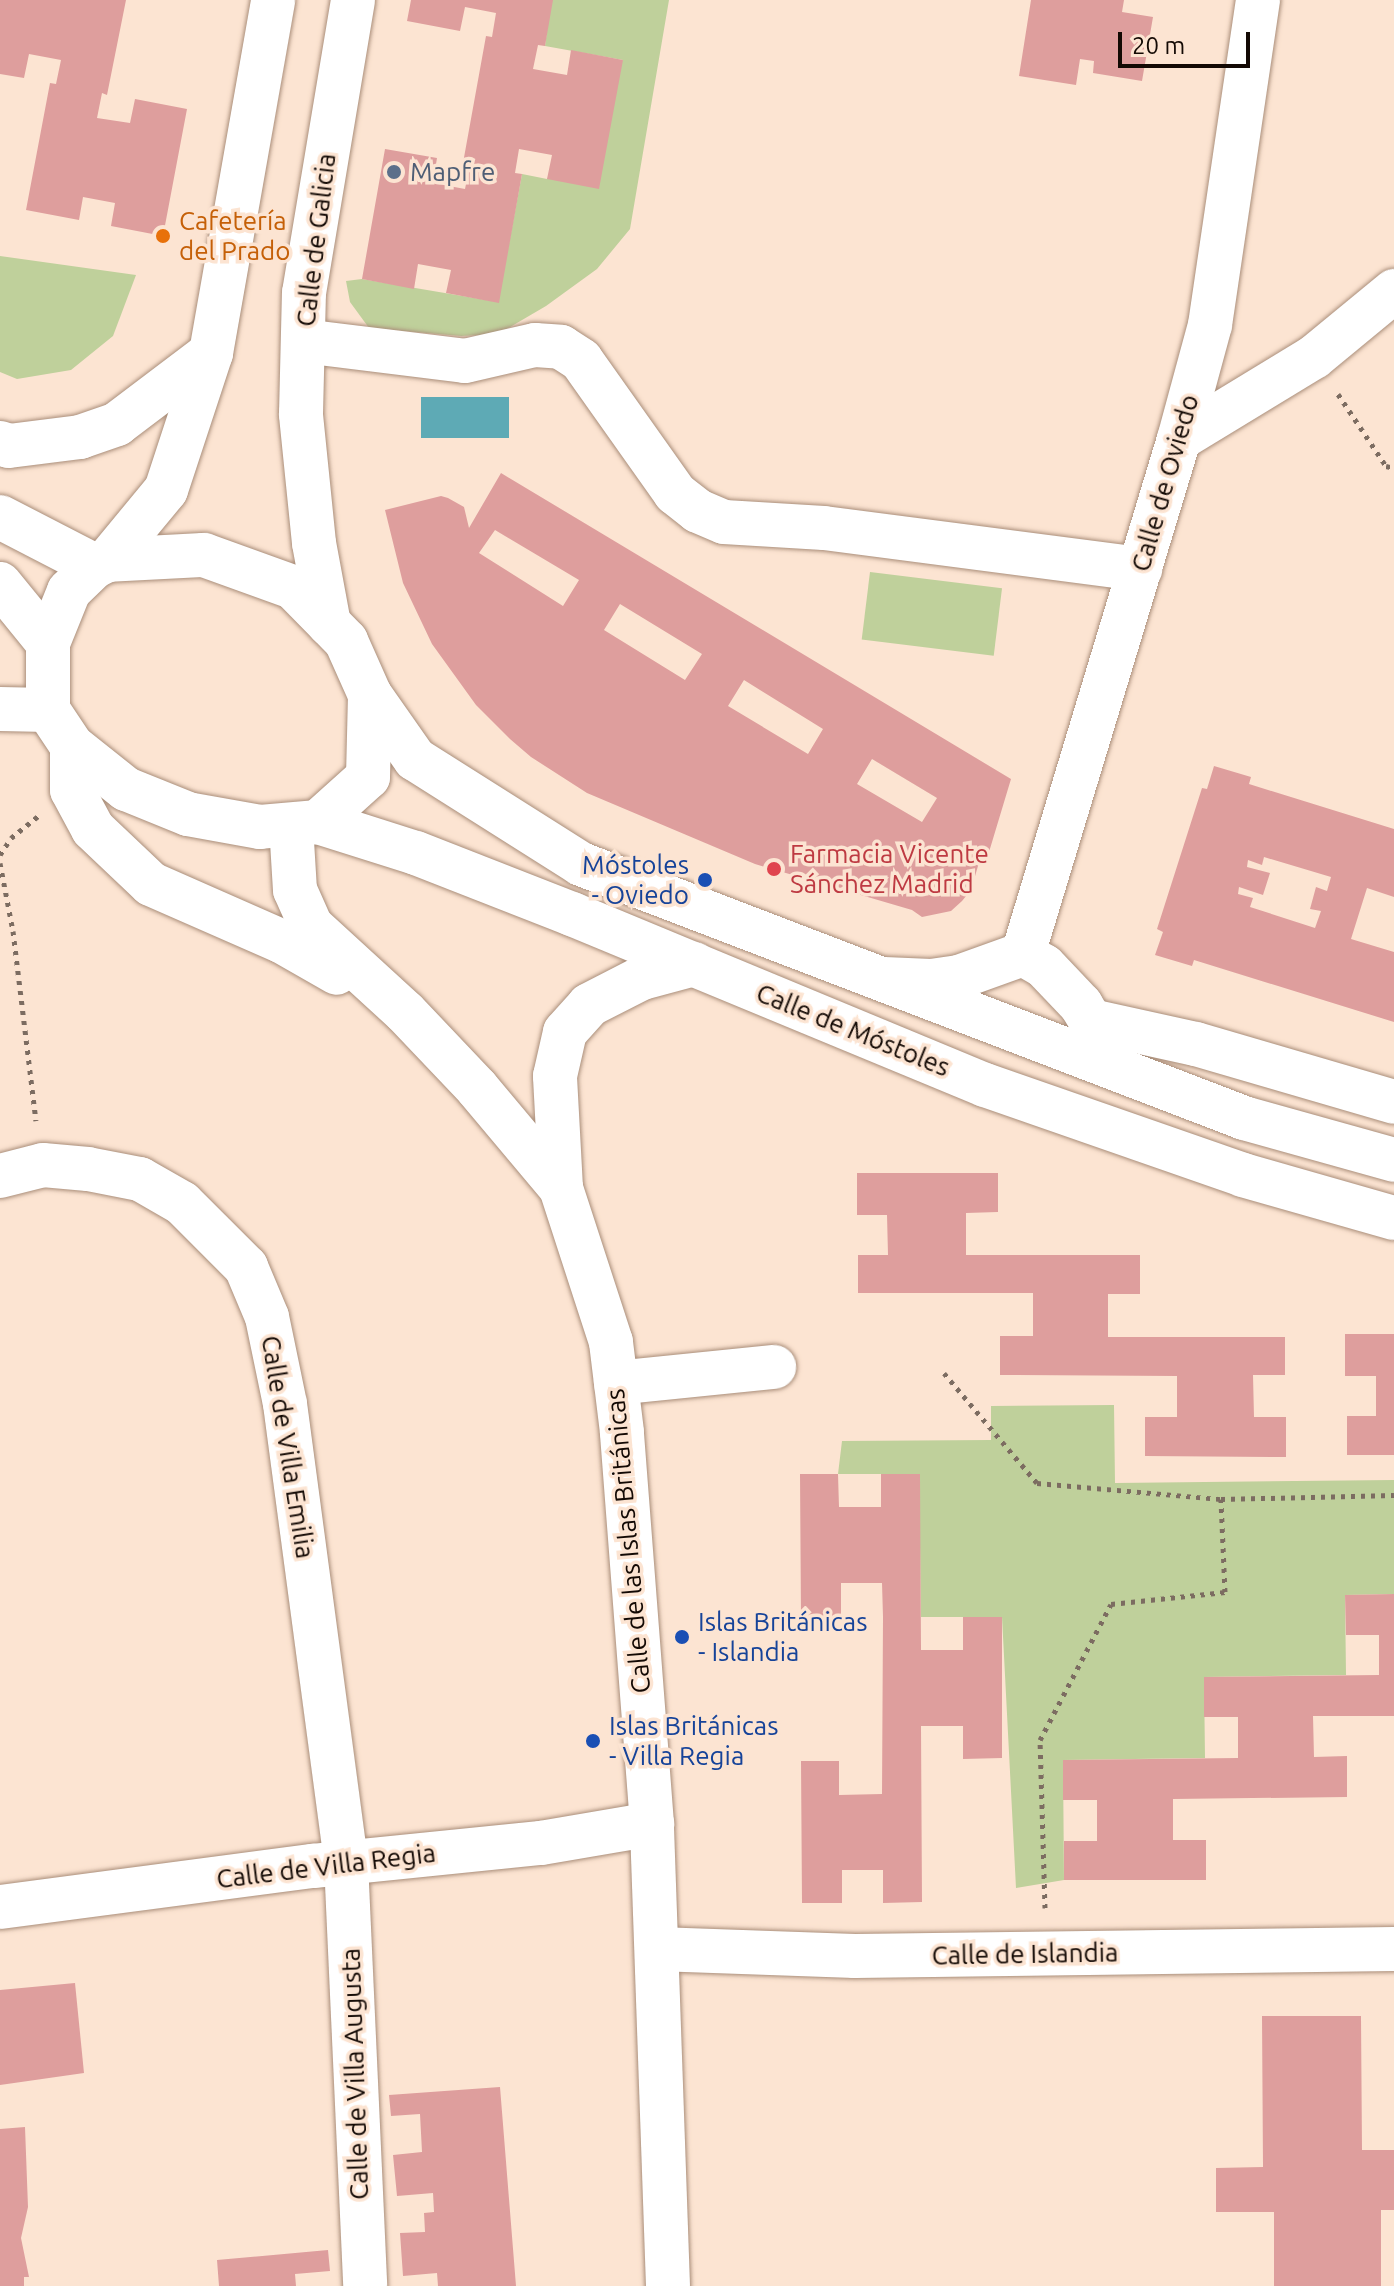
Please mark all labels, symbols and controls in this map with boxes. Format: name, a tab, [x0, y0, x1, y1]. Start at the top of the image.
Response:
scale bar	[1122, 16, 1254, 66]
text: 20 m	[1132, 32, 1185, 59]
street label: Calle de Galicia	[290, 152, 342, 328]
place label: Mapfre	[410, 156, 495, 188]
marker: Mapfre	[385, 163, 403, 181]
place label: Cafetería del Prado	[179, 205, 290, 266]
marker: Cafetería del Prado	[154, 227, 172, 245]
street label: Calle de Oviedo	[1125, 391, 1205, 575]
place label: Farmacia Vicente Sánchez Madrid	[790, 838, 989, 900]
place label: Móstoles - Oviedo	[582, 849, 689, 910]
marker: Farmacia Vicente Sánchez Madrid	[765, 860, 783, 878]
marker: Móstoles - Oviedo	[696, 871, 714, 889]
street label: Calle de Móstoles	[752, 977, 954, 1083]
street label: Calle de Villa Emilia	[255, 1333, 321, 1561]
street label: Calle de las Islas Británicas	[599, 1387, 657, 1695]
place label: Islas Británicas - Islandia	[698, 1606, 867, 1668]
marker: Islas Británicas - Islandia	[673, 1628, 691, 1646]
place label: Islas Británicas - Villa Regia	[609, 1710, 778, 1772]
marker: Islas Británicas - Villa Regia	[584, 1732, 602, 1750]
street label: Calle de Villa Regia	[215, 1837, 437, 1895]
street label: Calle de Islandia	[931, 1937, 1119, 1971]
street label: Calle de Villa Augusta	[335, 1948, 375, 2200]

